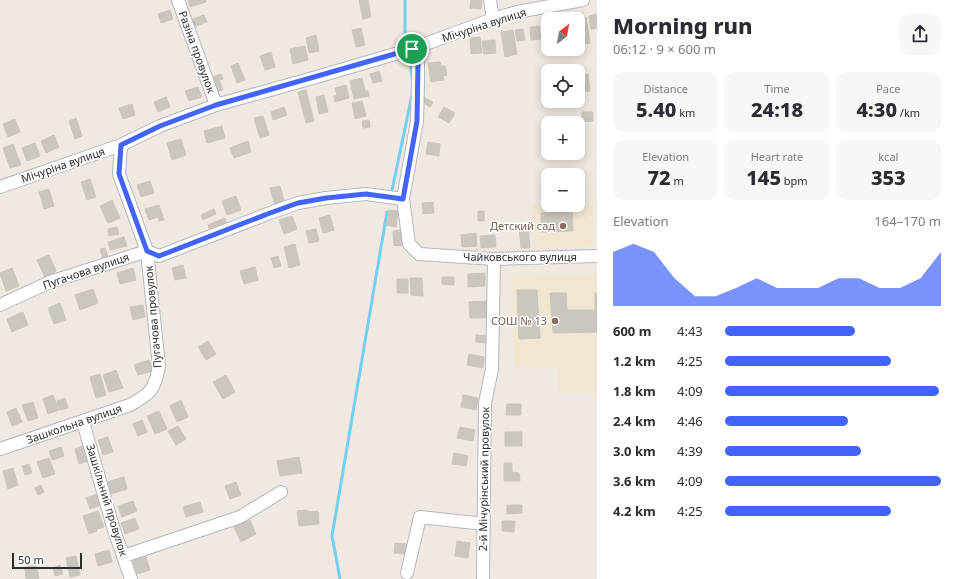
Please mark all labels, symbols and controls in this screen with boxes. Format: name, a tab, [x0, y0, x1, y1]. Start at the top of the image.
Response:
street label: Мічуріна вулиця	[440, 4, 528, 45]
street label: Разіна провулок	[176, 9, 219, 95]
text: Morning run	[613, 10, 753, 40]
north arrow	[541, 12, 585, 56]
map controls	[541, 12, 585, 212]
button: share	[899, 13, 941, 55]
pin	[395, 32, 429, 66]
icon: arrive	[401, 38, 423, 60]
text: 06:12 · 9 × 600 m	[613, 40, 716, 58]
button: locate	[541, 64, 585, 108]
text: Distance	[643, 81, 688, 96]
text: Time	[764, 81, 790, 96]
text: Pace	[876, 81, 900, 96]
text: 5.40	[636, 96, 676, 123]
text: 24:18	[751, 96, 803, 123]
text: 4:30	[857, 96, 897, 123]
text: km	[676, 105, 695, 120]
text: /km	[897, 105, 920, 120]
button: +	[541, 116, 585, 160]
street label: Мічуріна вулиця	[19, 143, 107, 186]
text: Elevation	[642, 149, 689, 164]
text: Heart rate	[751, 149, 803, 164]
text: kcal	[878, 149, 898, 164]
text: 72	[648, 164, 671, 191]
text: 145	[746, 164, 781, 191]
text: 353	[871, 164, 906, 191]
button: −	[541, 168, 585, 212]
text: m	[671, 173, 684, 188]
text: bpm	[781, 173, 808, 188]
text: Elevation	[613, 212, 669, 230]
text: 164–170 m	[874, 212, 941, 230]
place label: Детский сад	[490, 218, 555, 233]
marker: Детский сад	[558, 221, 568, 231]
street label: Пугачова вулиця	[41, 249, 131, 292]
street label: Чайковського вулиця	[463, 249, 577, 264]
street label: Пугачова провулок	[141, 265, 164, 369]
place label: СОШ № 13	[491, 313, 547, 328]
marker: СОШ № 13	[550, 316, 560, 326]
text: 600 m	[613, 322, 651, 340]
text: 4:43	[677, 322, 703, 340]
text: 1.2 km	[613, 352, 656, 370]
text: 4:25	[677, 352, 703, 370]
text: 1.8 km	[613, 382, 656, 400]
text: 4:09	[677, 382, 703, 400]
street label: Зашкольна вулиця	[24, 400, 124, 447]
street label: 2-й Мічурінський провулок	[475, 407, 492, 551]
text: 2.4 km	[613, 412, 656, 430]
text: 4:46	[677, 412, 703, 430]
street label: Зашкільний провулок	[83, 442, 132, 558]
text: 3.0 km	[613, 442, 656, 460]
text: 4:39	[677, 442, 703, 460]
text: 3.6 km	[613, 472, 656, 490]
text: 4:09	[677, 472, 703, 490]
text: 4.2 km	[613, 502, 656, 520]
text: 4:25	[677, 502, 703, 520]
scale bar	[12, 551, 82, 570]
text: 50 m	[18, 552, 44, 567]

